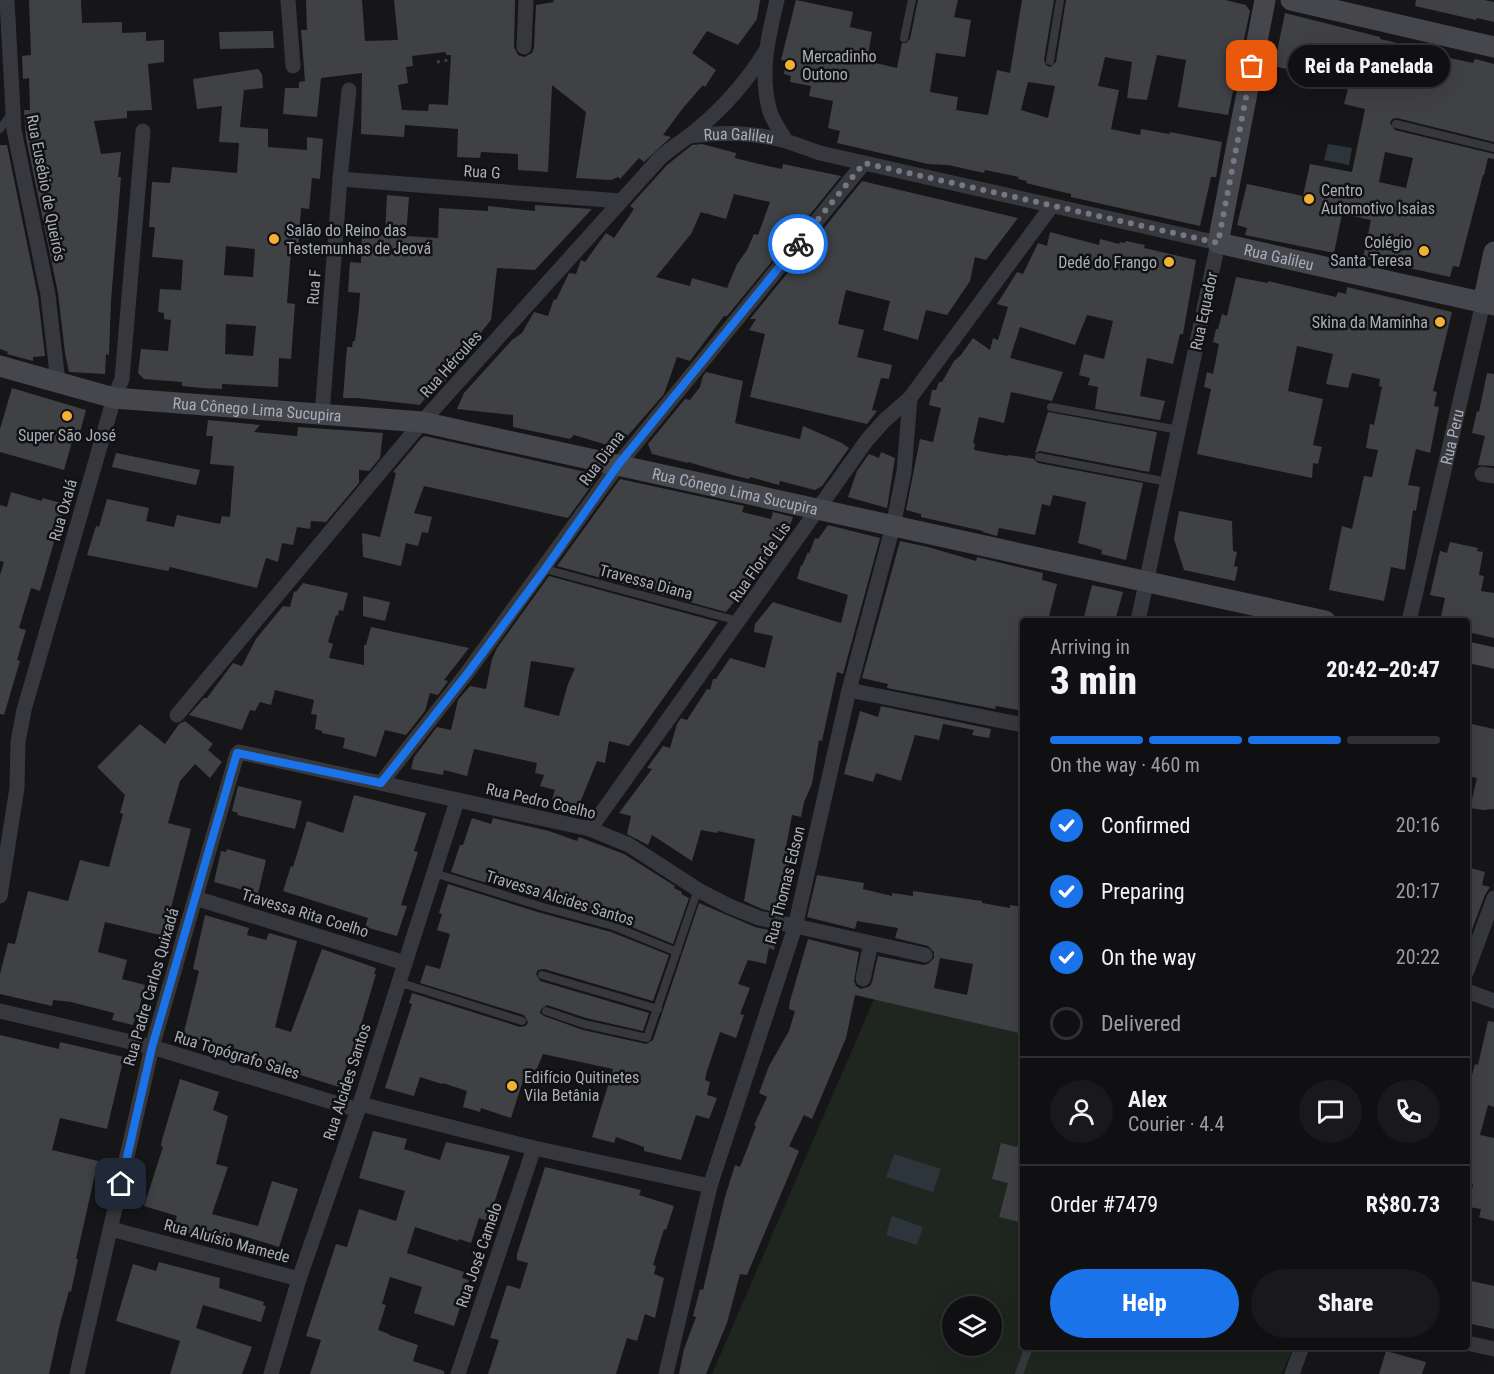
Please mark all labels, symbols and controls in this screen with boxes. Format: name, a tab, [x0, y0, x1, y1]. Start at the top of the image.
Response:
pin	[1226, 40, 1277, 91]
callout: Rei da Panelada	[1288, 45, 1450, 87]
place label: Mercadinho Outono	[802, 47, 876, 84]
icon: bag	[1235, 49, 1268, 82]
text: Rei da Panelada	[1305, 54, 1433, 78]
marker: Mercadinho Outono	[783, 58, 797, 72]
street label: Rua Eusébio de Queirós	[22, 113, 70, 263]
street label: Rua Galileu	[703, 124, 776, 147]
street label: Rua G	[463, 161, 501, 183]
place label: Centro Automotivo Isaias	[1321, 181, 1435, 218]
marker: Centro Automotivo Isaias	[1302, 192, 1316, 206]
courier	[768, 214, 828, 274]
place label: Salão do Reino das Testemunhas de Jeová	[286, 221, 431, 258]
icon: bike	[782, 228, 815, 261]
marker: Salão do Reino das Testemunhas de Jeová	[267, 232, 281, 246]
place label: Colégio Santa Teresa	[1330, 233, 1412, 270]
street label: Rua Galileu	[1242, 240, 1316, 274]
marker: Colégio Santa Teresa	[1417, 244, 1431, 258]
place label: Dedé do Frango	[1058, 253, 1157, 272]
marker: Dedé do Frango	[1162, 255, 1176, 269]
street label: Rua F	[303, 268, 325, 305]
street label: Rua Equador	[1186, 270, 1222, 352]
place label: Skina da Maminha	[1312, 313, 1428, 332]
marker: Skina da Maminha	[1433, 315, 1447, 329]
street label: Rua Hércules	[416, 327, 486, 401]
street label: Rua Cônego Lima Sucupira	[172, 393, 342, 425]
street label: Rua Peru	[1436, 407, 1467, 467]
marker: Super São José	[60, 409, 74, 423]
place label: Super São José	[18, 426, 116, 445]
street label: Rua Diana	[575, 427, 629, 489]
street label: Rua Cônego Lima Sucupira	[651, 464, 820, 518]
street label: Rua Oxalá	[45, 477, 81, 543]
street label: Rua Flor de Lis	[725, 518, 795, 606]
street label: Travessa Diana	[597, 560, 695, 604]
text: Arriving in	[1050, 635, 1130, 659]
text: 20:42–20:47	[1326, 657, 1440, 682]
text: 3 min	[1050, 658, 1137, 704]
text: On the way · 460 m	[1050, 753, 1200, 777]
street label: Rua Pedro Coelho	[484, 779, 598, 823]
icon: check	[1050, 809, 1083, 842]
text: Confirmed	[1101, 813, 1190, 838]
text: 20:16	[1396, 813, 1440, 837]
street label: Rua Thomas Edson	[761, 824, 809, 946]
street label: Travessa Alcides Santos	[484, 866, 636, 930]
icon: check	[1050, 875, 1083, 908]
text: Preparing	[1101, 879, 1185, 904]
text: 20:17	[1396, 879, 1440, 903]
street label: Travessa Rita Coelho	[239, 885, 371, 941]
street label: Rua Padre Carlos Quixadá	[119, 906, 183, 1068]
icon: check	[1050, 941, 1083, 974]
text: On the way	[1101, 945, 1196, 970]
text: 20:22	[1396, 945, 1440, 969]
text: Delivered	[1101, 1011, 1181, 1036]
street label: Rua Alcides Santos	[319, 1021, 375, 1143]
street label: Rua Topógrafo Sales	[172, 1027, 302, 1083]
place label: Edifício Quitinetes Vila Betânia	[524, 1068, 639, 1105]
marker: Edifício Quitinetes Vila Betânia	[505, 1079, 519, 1093]
button: person	[1050, 1080, 1113, 1143]
button: chat	[1299, 1080, 1362, 1143]
button: phone	[1377, 1080, 1440, 1143]
text: Alex	[1128, 1087, 1167, 1112]
text: Courier · 4.4	[1128, 1112, 1224, 1136]
pin	[95, 1158, 146, 1209]
icon: home	[104, 1167, 137, 1200]
text: Order #7479	[1050, 1192, 1158, 1217]
text: R$80.73	[1366, 1192, 1440, 1217]
street label: Rua José Camelo	[452, 1200, 506, 1310]
street label: Rua Aluísio Mamede	[162, 1215, 292, 1267]
button: Help	[1050, 1269, 1239, 1338]
button: Share	[1251, 1269, 1440, 1338]
map controls	[942, 1296, 1002, 1356]
button: layers	[942, 1296, 1002, 1356]

